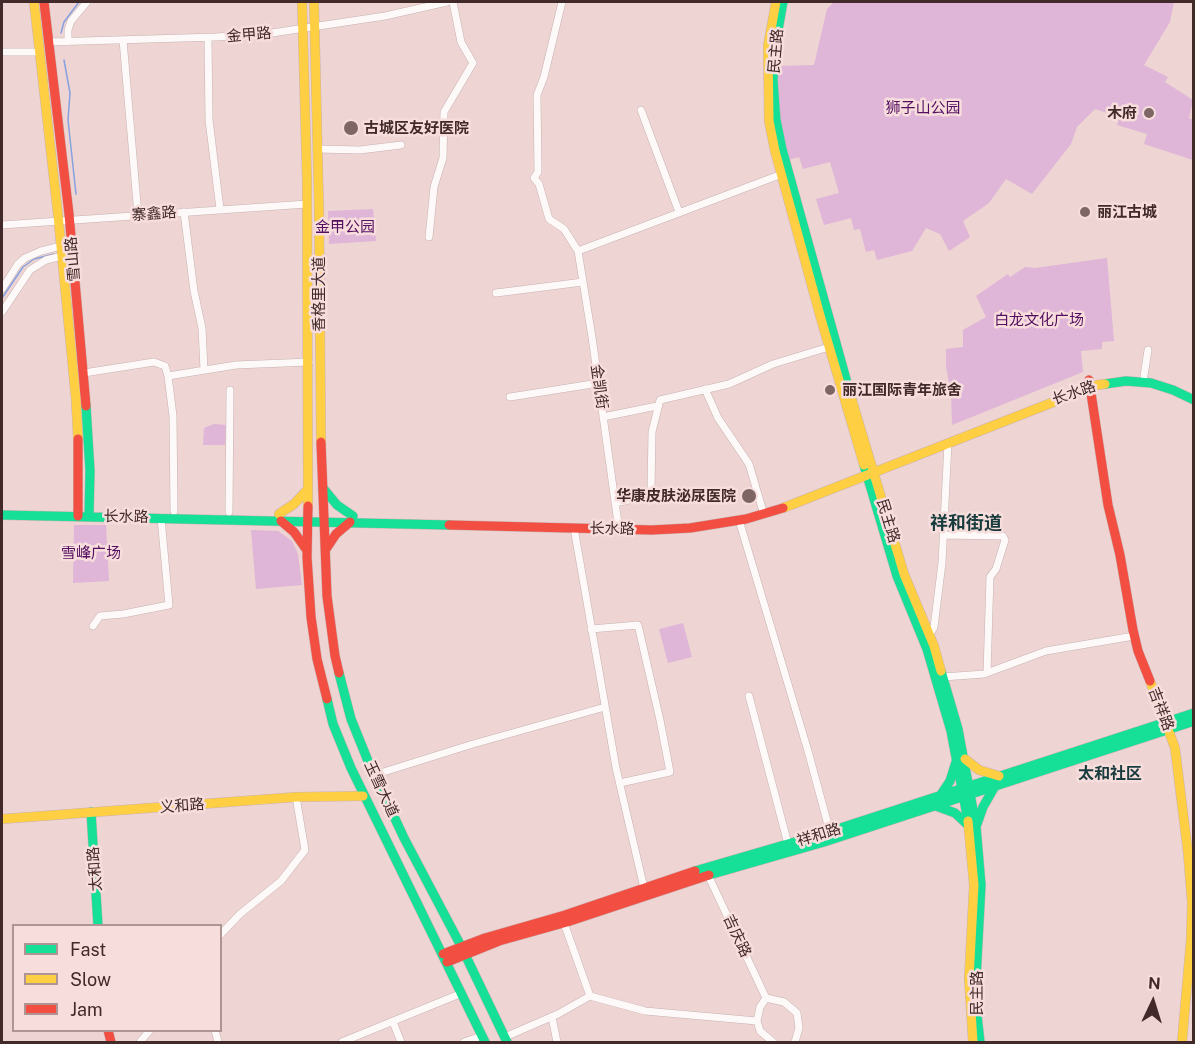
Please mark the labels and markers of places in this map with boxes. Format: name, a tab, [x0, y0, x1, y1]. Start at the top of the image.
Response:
place label: 木府	[1107, 104, 1137, 122]
marker: 木府	[1142, 106, 1156, 120]
marker: 古城区友好医院	[342, 119, 360, 137]
place label: 古城区友好医院	[364, 119, 469, 137]
place label: 丽江古城	[1097, 203, 1157, 221]
marker: 丽江古城	[1078, 205, 1092, 219]
place label: 丽江国际青年旅舍	[842, 381, 962, 399]
marker: 丽江国际青年旅舍	[823, 383, 837, 397]
place label: 华康皮肤泌尿医院	[616, 487, 736, 505]
marker: 华康皮肤泌尿医院	[740, 487, 758, 505]

